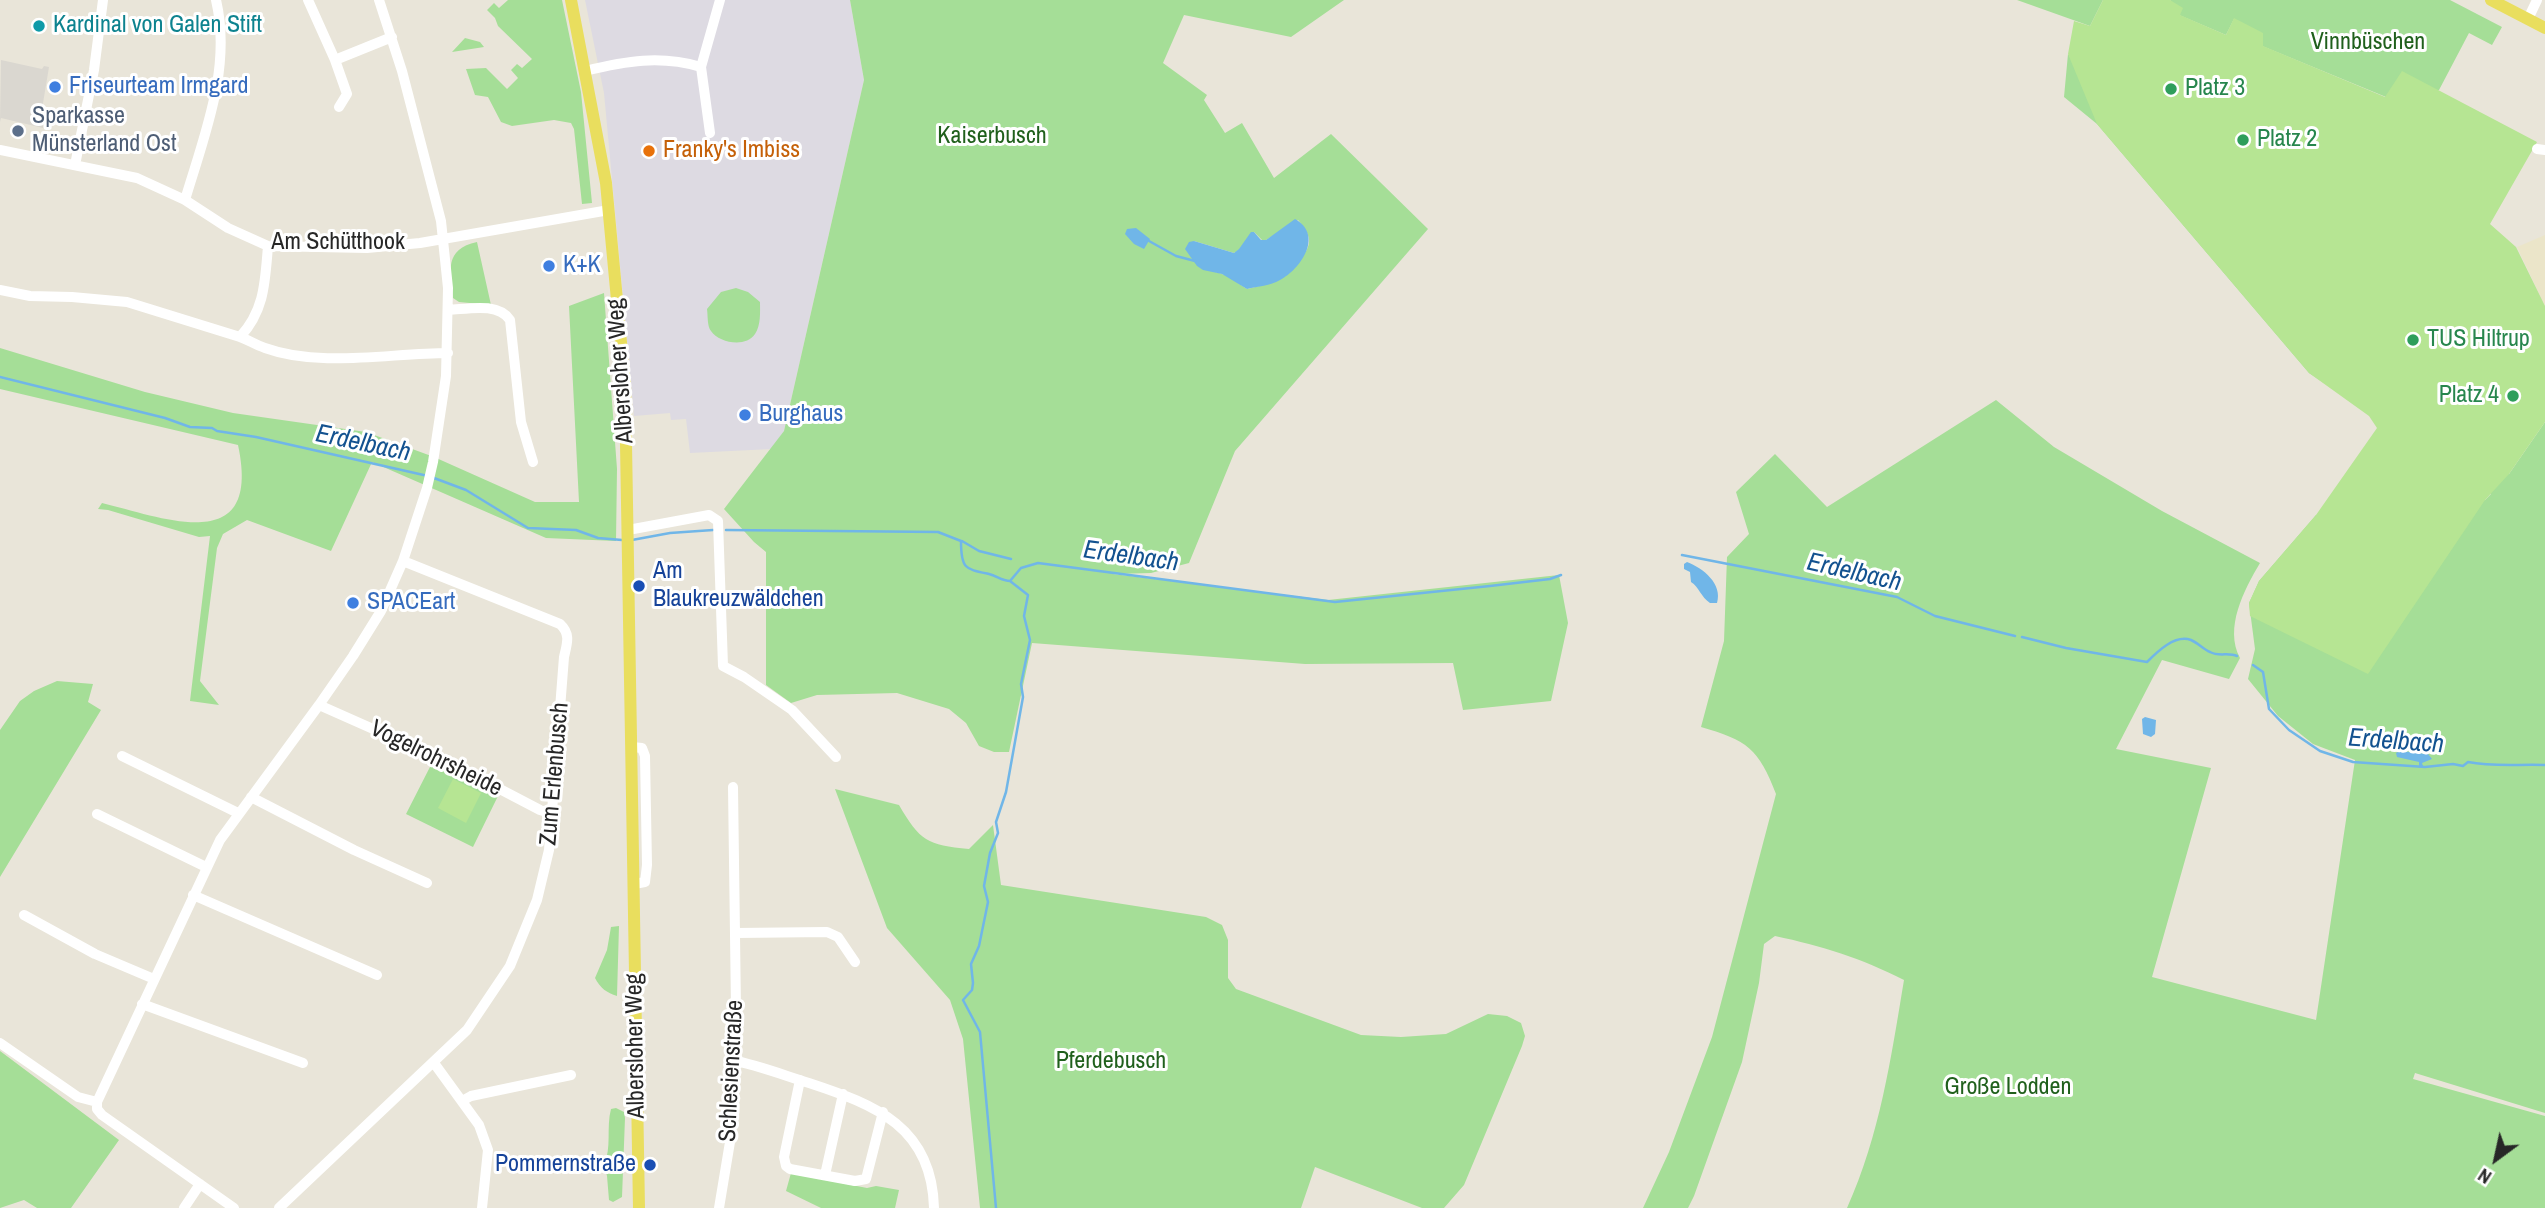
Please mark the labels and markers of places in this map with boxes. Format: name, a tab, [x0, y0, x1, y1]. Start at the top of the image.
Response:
place label: Kardinal von Galen Stift	[53, 12, 262, 40]
marker: Kardinal von Galen Stift	[31, 18, 47, 34]
place label: Friseurteam Irmgard	[69, 73, 248, 101]
place label: Platz 3	[2185, 75, 2245, 103]
marker: Friseurteam Irmgard	[47, 79, 63, 95]
marker: Platz 3	[2163, 81, 2179, 97]
place label: Sparkasse Münsterland Ost	[32, 103, 176, 159]
marker: Sparkasse Münsterland Ost	[10, 123, 26, 139]
place label: Platz 2	[2257, 126, 2317, 154]
marker: Platz 2	[2235, 132, 2251, 148]
place label: Franky's Imbiss	[663, 137, 800, 165]
marker: Franky's Imbiss	[641, 143, 657, 159]
place label: K+K	[563, 252, 601, 280]
marker: K+K	[541, 258, 557, 274]
place label: TUS Hiltrup	[2427, 326, 2530, 354]
marker: TUS Hiltrup	[2405, 332, 2421, 348]
place label: Platz 4	[2439, 382, 2499, 410]
marker: Platz 4	[2505, 388, 2521, 404]
place label: Burghaus	[759, 401, 843, 429]
marker: Burghaus	[737, 407, 753, 423]
place label: Am Blaukreuzwäldchen	[653, 558, 824, 614]
marker: Am Blaukreuzwäldchen	[631, 578, 647, 594]
place label: SPACEart	[367, 589, 455, 617]
marker: SPACEart	[345, 595, 361, 611]
place label: Pommernstraße	[495, 1151, 636, 1179]
marker: Pommernstraße	[642, 1157, 658, 1173]

